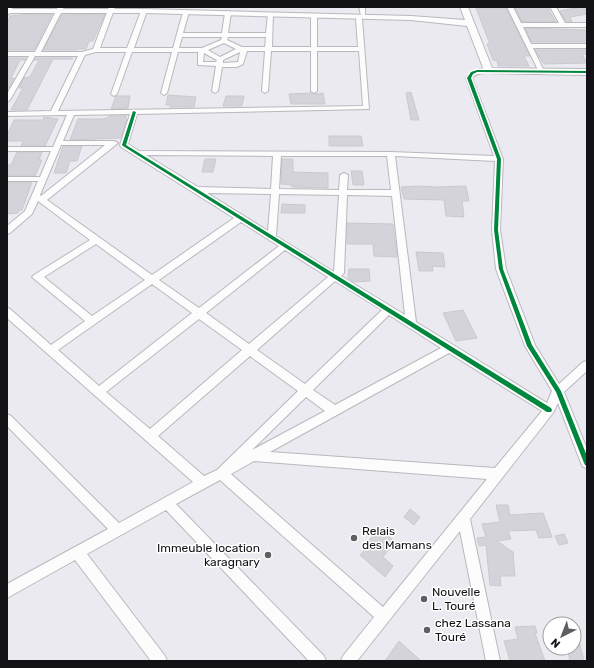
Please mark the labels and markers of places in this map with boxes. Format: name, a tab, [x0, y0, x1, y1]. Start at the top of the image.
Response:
place label: Relais des Mamans	[362, 524, 432, 552]
marker: Relais des Mamans	[349, 533, 359, 543]
place label: Immeuble location karagnary	[157, 541, 260, 569]
marker: Immeuble location karagnary	[263, 550, 273, 560]
place label: Nouvelle L. Touré	[432, 585, 480, 613]
marker: Nouvelle L. Touré	[419, 594, 429, 604]
place label: chez Lassana Touré	[435, 616, 511, 644]
marker: chez Lassana Touré	[422, 625, 432, 635]

